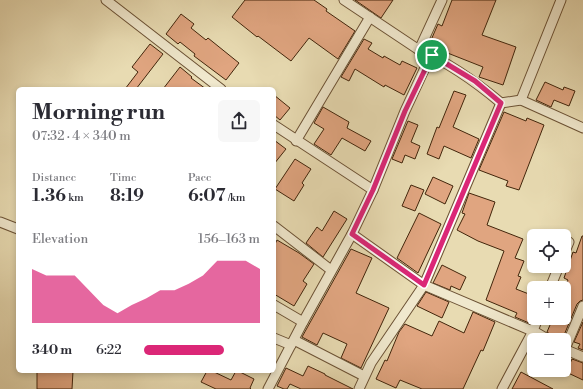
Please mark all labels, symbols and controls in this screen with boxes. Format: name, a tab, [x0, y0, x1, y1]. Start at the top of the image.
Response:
pin	[415, 38, 449, 72]
icon: arrive	[421, 44, 443, 66]
text: Morning run	[32, 99, 165, 126]
button: share	[218, 100, 260, 142]
text: 07:32 · 4 × 340 m	[32, 128, 131, 144]
text: Distance	[32, 171, 76, 185]
text: Time	[110, 171, 137, 185]
text: Pace	[188, 171, 212, 185]
text: 1.36	[32, 185, 66, 207]
text: 8:19	[110, 185, 144, 207]
text: 6:07	[188, 185, 226, 207]
text: km	[66, 191, 84, 205]
text: /km	[226, 191, 245, 205]
map controls	[527, 229, 571, 377]
button: locate	[527, 229, 571, 273]
text: Elevation	[32, 231, 88, 247]
text: 156–163 m	[198, 231, 260, 247]
button: +	[527, 281, 571, 325]
button: −	[527, 333, 571, 377]
text: 340 m	[32, 342, 72, 358]
text: 6:22	[96, 342, 122, 358]

